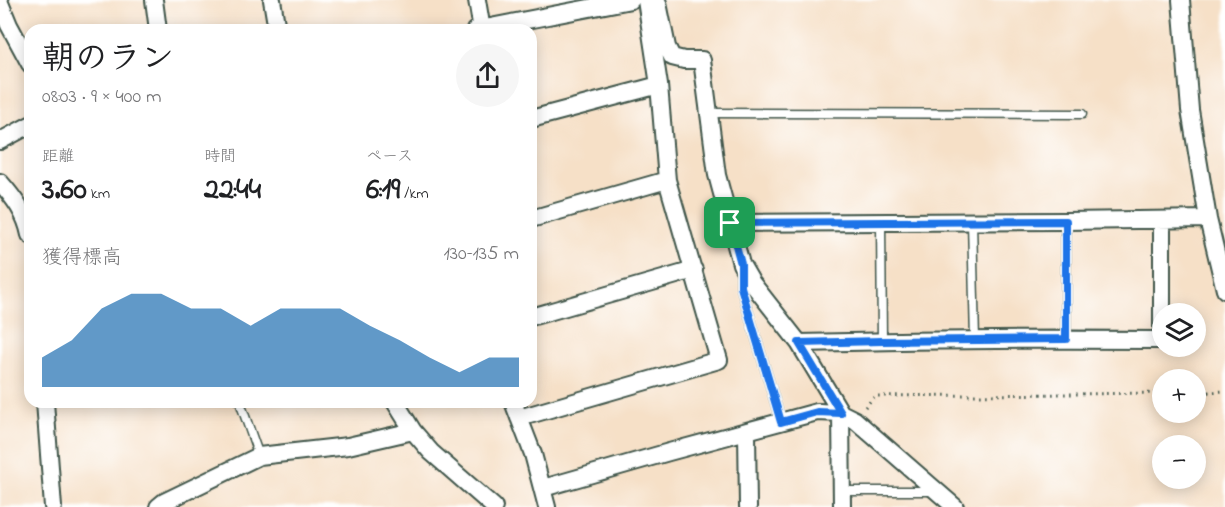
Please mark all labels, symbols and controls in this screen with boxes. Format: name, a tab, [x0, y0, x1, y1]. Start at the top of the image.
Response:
text: 朝のラン	[42, 36, 174, 84]
button: share	[456, 44, 519, 107]
text: 08:03 · 9 × 400 m	[42, 83, 162, 112]
text: 距離	[42, 145, 74, 169]
text: 時間	[204, 145, 236, 169]
text: ペース	[366, 145, 413, 169]
text: 3.60	[42, 169, 87, 213]
text: 22:44	[204, 169, 261, 213]
text: 6:19	[366, 169, 400, 213]
text: km	[87, 182, 110, 206]
text: /km	[400, 182, 429, 206]
pin	[704, 197, 755, 248]
icon: arrive	[713, 206, 746, 239]
text: 130–135 m	[443, 240, 519, 269]
text: 獲得標高	[42, 244, 122, 273]
map controls	[1152, 303, 1206, 489]
button: layers	[1152, 303, 1206, 357]
button: +	[1152, 369, 1206, 423]
button: −	[1152, 435, 1206, 489]

